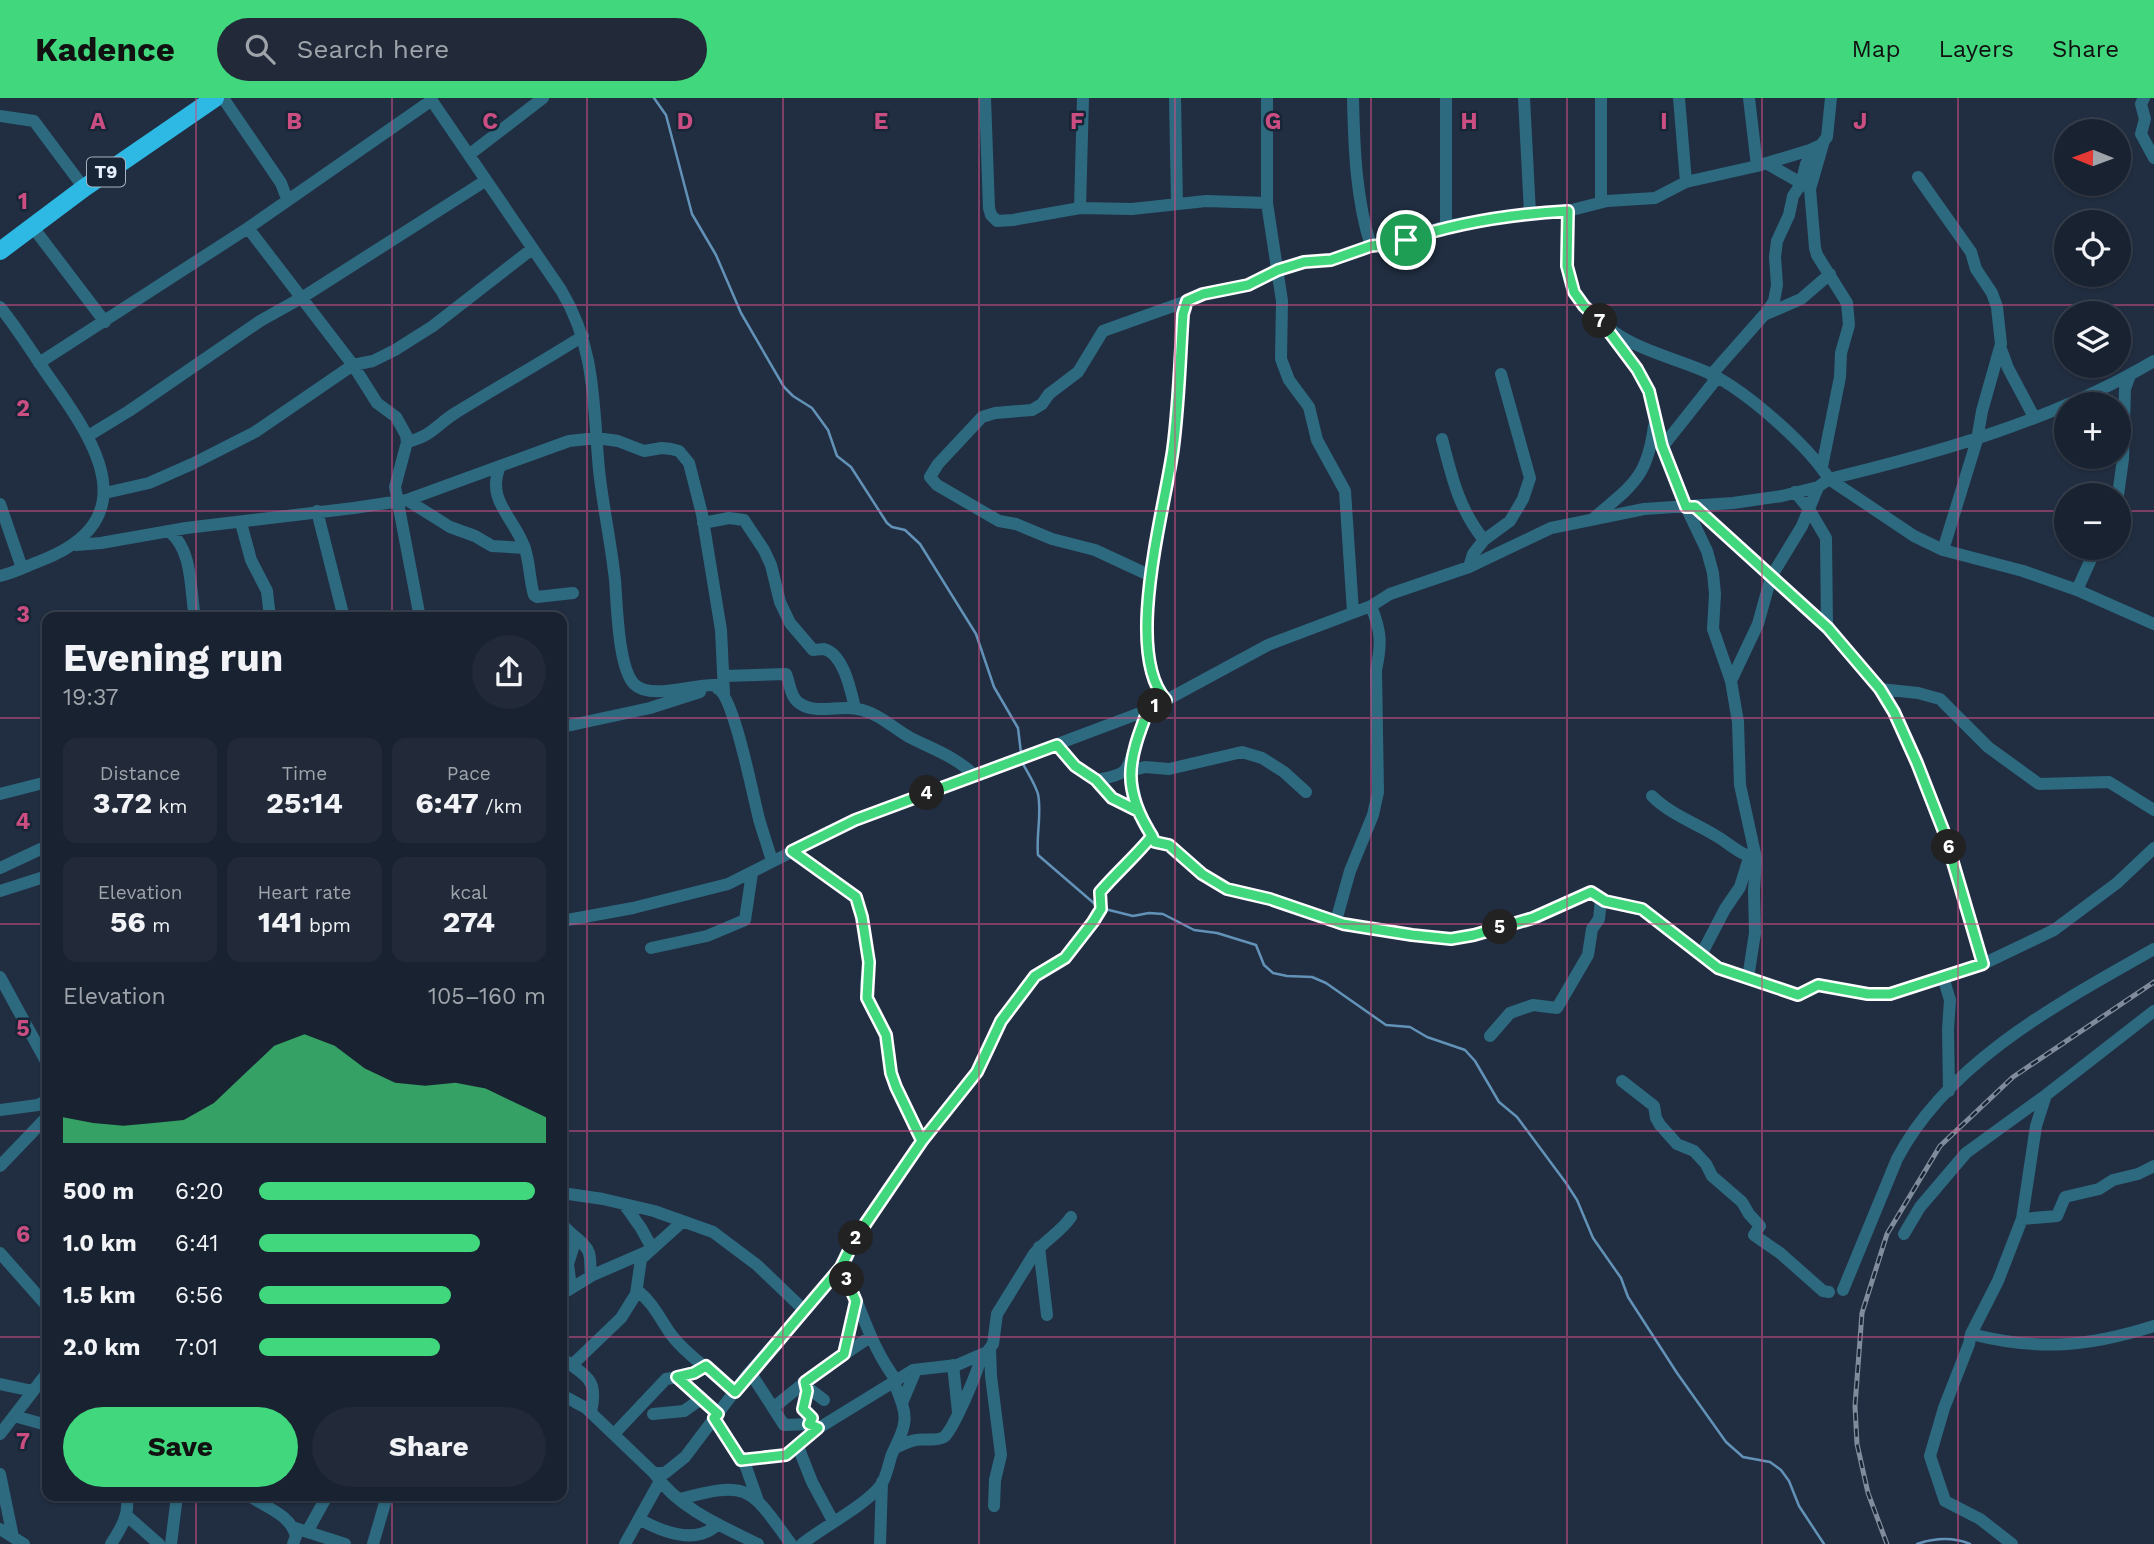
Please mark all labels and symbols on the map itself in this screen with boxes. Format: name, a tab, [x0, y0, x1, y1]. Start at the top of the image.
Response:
text: A	[90, 108, 106, 135]
text: B	[286, 108, 302, 135]
text: C	[482, 108, 498, 135]
text: D	[677, 108, 693, 135]
text: E	[874, 108, 888, 135]
text: F	[1070, 108, 1084, 135]
text: G	[1265, 108, 1281, 135]
text: H	[1460, 108, 1478, 135]
text: I	[1660, 108, 1668, 135]
text: J	[1853, 108, 1867, 135]
north arrow	[2054, 119, 2132, 196]
road number: T9	[87, 158, 125, 186]
text: 1	[18, 188, 28, 215]
pin	[1376, 210, 1436, 270]
pin: 7	[1582, 304, 1618, 339]
text: 2	[16, 395, 30, 422]
text: 3	[16, 601, 30, 628]
pin: 1	[1138, 688, 1172, 724]
pin: 4	[909, 776, 944, 810]
text: 4	[16, 808, 31, 835]
pin: 6	[1932, 830, 1966, 864]
pin: 5	[1482, 910, 1518, 944]
text: 5	[16, 1015, 30, 1042]
pin: 2	[838, 1220, 874, 1256]
text: 6	[16, 1221, 30, 1248]
pin: 3	[830, 1262, 864, 1296]
text: 7	[16, 1428, 30, 1455]

